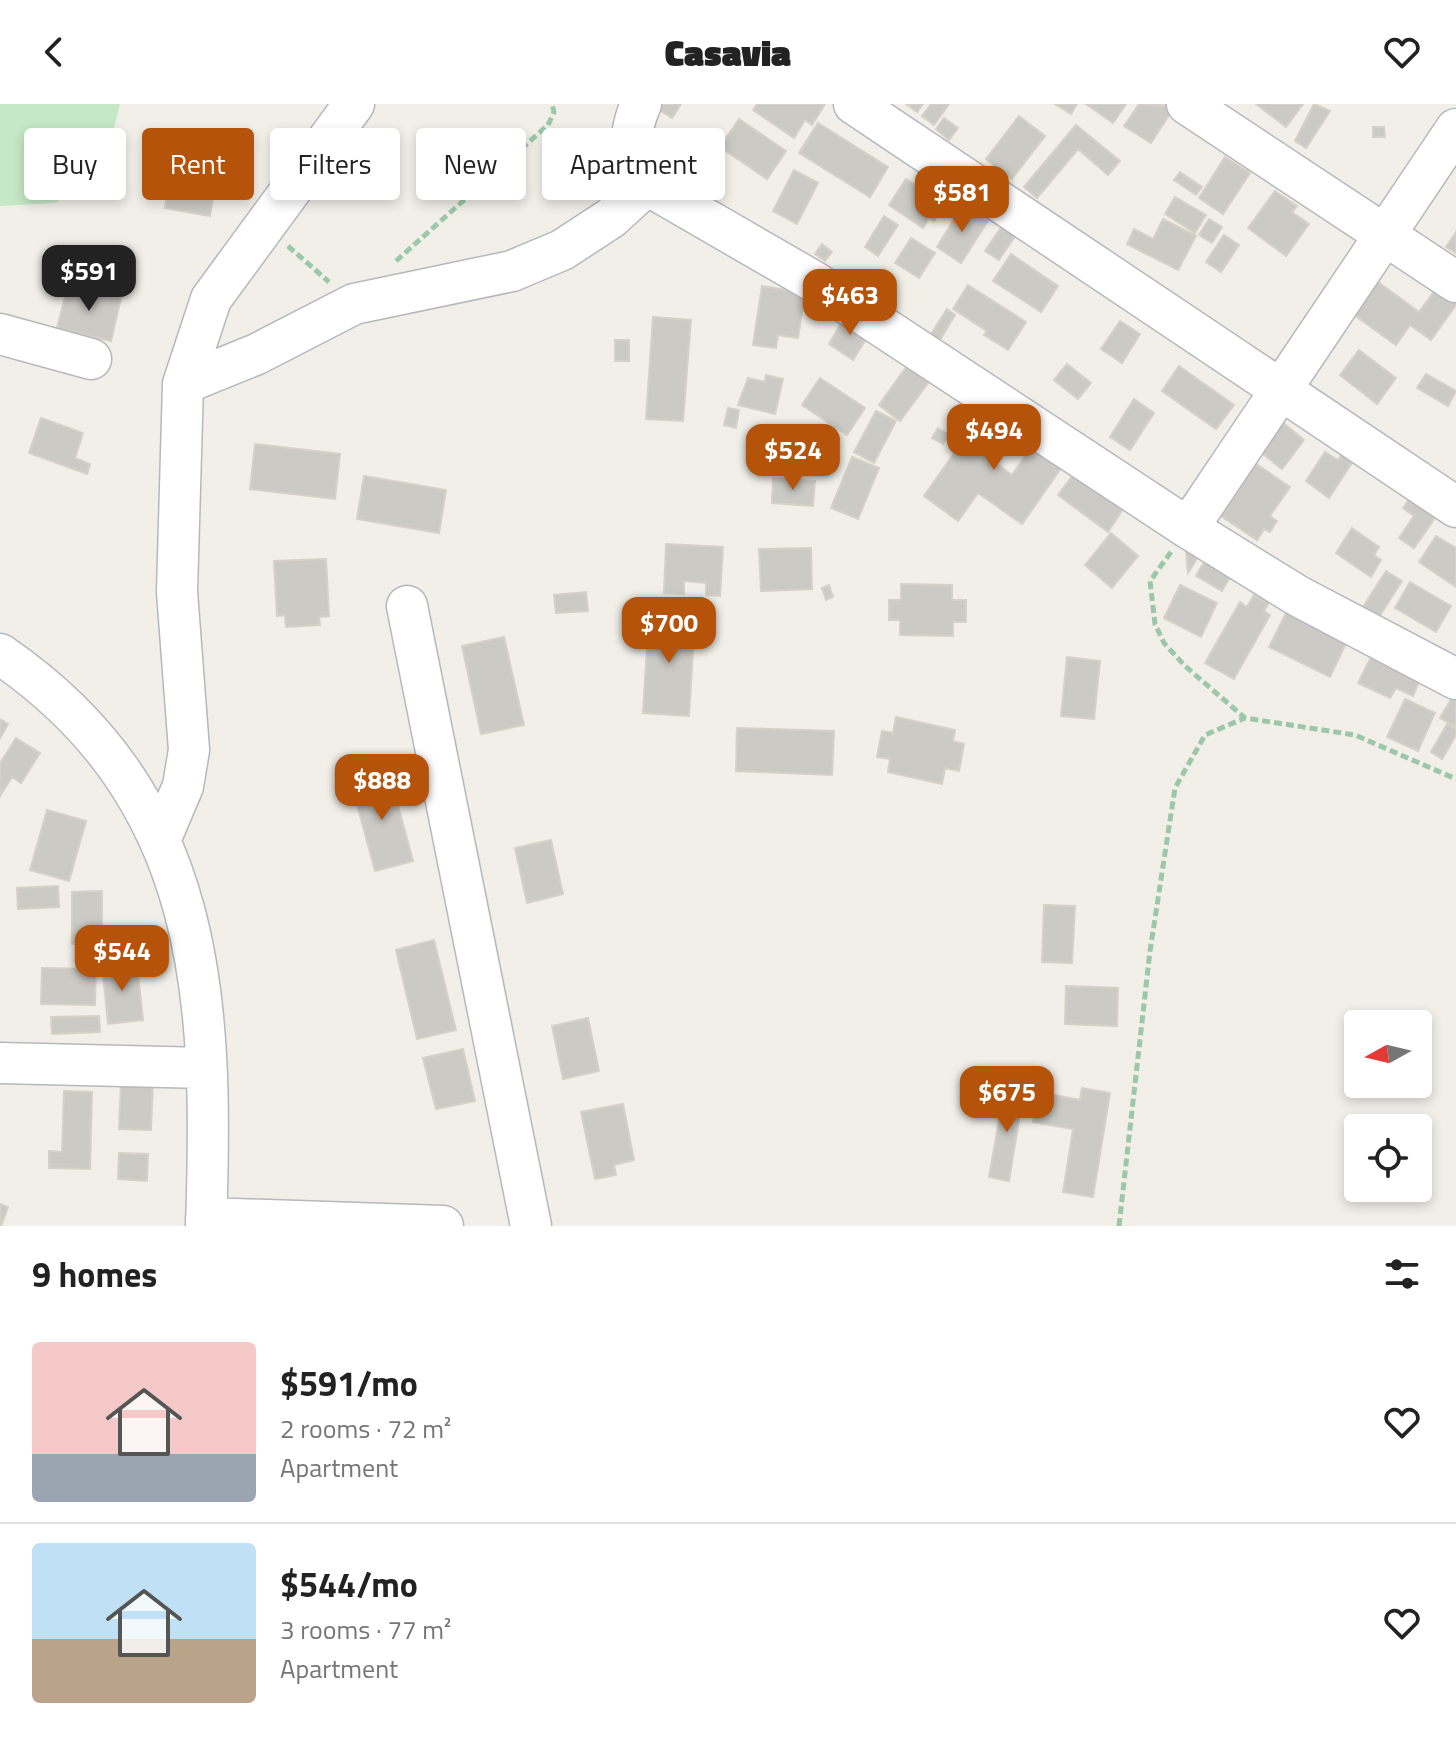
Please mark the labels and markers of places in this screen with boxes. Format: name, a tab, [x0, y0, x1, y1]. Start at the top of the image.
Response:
pin: $581	[915, 166, 1009, 234]
pin: $591	[42, 245, 136, 313]
pin: $463	[803, 269, 897, 337]
pin: $494	[947, 404, 1041, 472]
pin: $524	[746, 424, 840, 492]
pin: $700	[622, 597, 716, 665]
pin: $888	[335, 754, 429, 822]
pin: $544	[75, 925, 169, 993]
pin: $675	[960, 1066, 1054, 1134]

